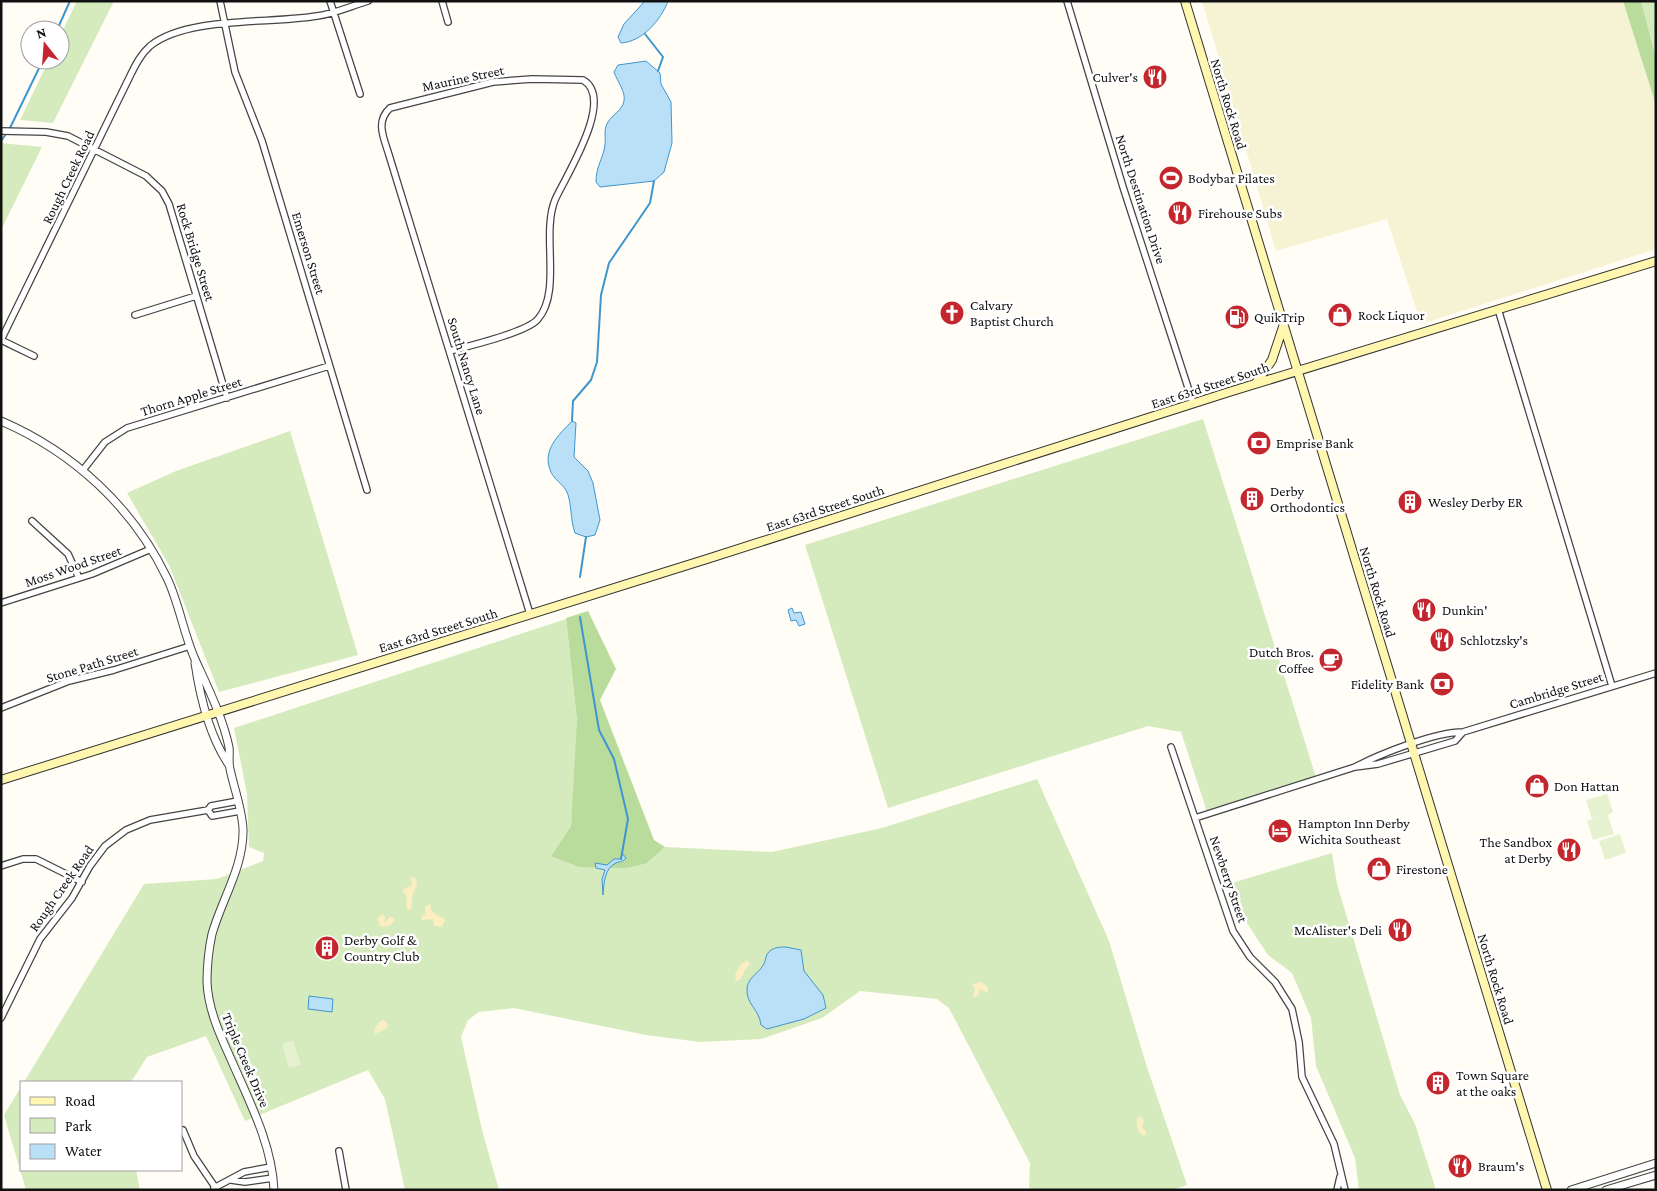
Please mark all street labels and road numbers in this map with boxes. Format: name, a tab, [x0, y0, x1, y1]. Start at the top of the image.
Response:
street label: North Rock Road	[1208, 57, 1251, 152]
street label: Maurine Street	[421, 61, 506, 94]
street label: Rough Creek Road	[38, 127, 98, 226]
street label: North Destination Drive	[1113, 132, 1169, 266]
street label: Rock Bridge Street	[174, 201, 219, 303]
street label: Emerson Street	[289, 210, 329, 296]
street label: South Nancy Lane	[445, 315, 489, 417]
street label: East 63rd Street South	[1149, 358, 1272, 412]
street label: Thorn Apple Street	[138, 373, 244, 419]
street label: East 63rd Street South	[764, 481, 887, 535]
street label: Moss Wood Street	[23, 542, 124, 590]
street label: North Rock Road	[1357, 545, 1400, 640]
street label: East 63rd Street South	[377, 604, 500, 656]
street label: Stone Path Street	[44, 642, 140, 686]
street label: Cambridge Street	[1507, 668, 1605, 712]
street label: Newberry Street	[1207, 834, 1251, 925]
street label: Rough Creek Road	[25, 841, 97, 934]
street label: North Rock Road	[1475, 932, 1518, 1027]
street label: Triple Creek Drive	[219, 1010, 273, 1110]

